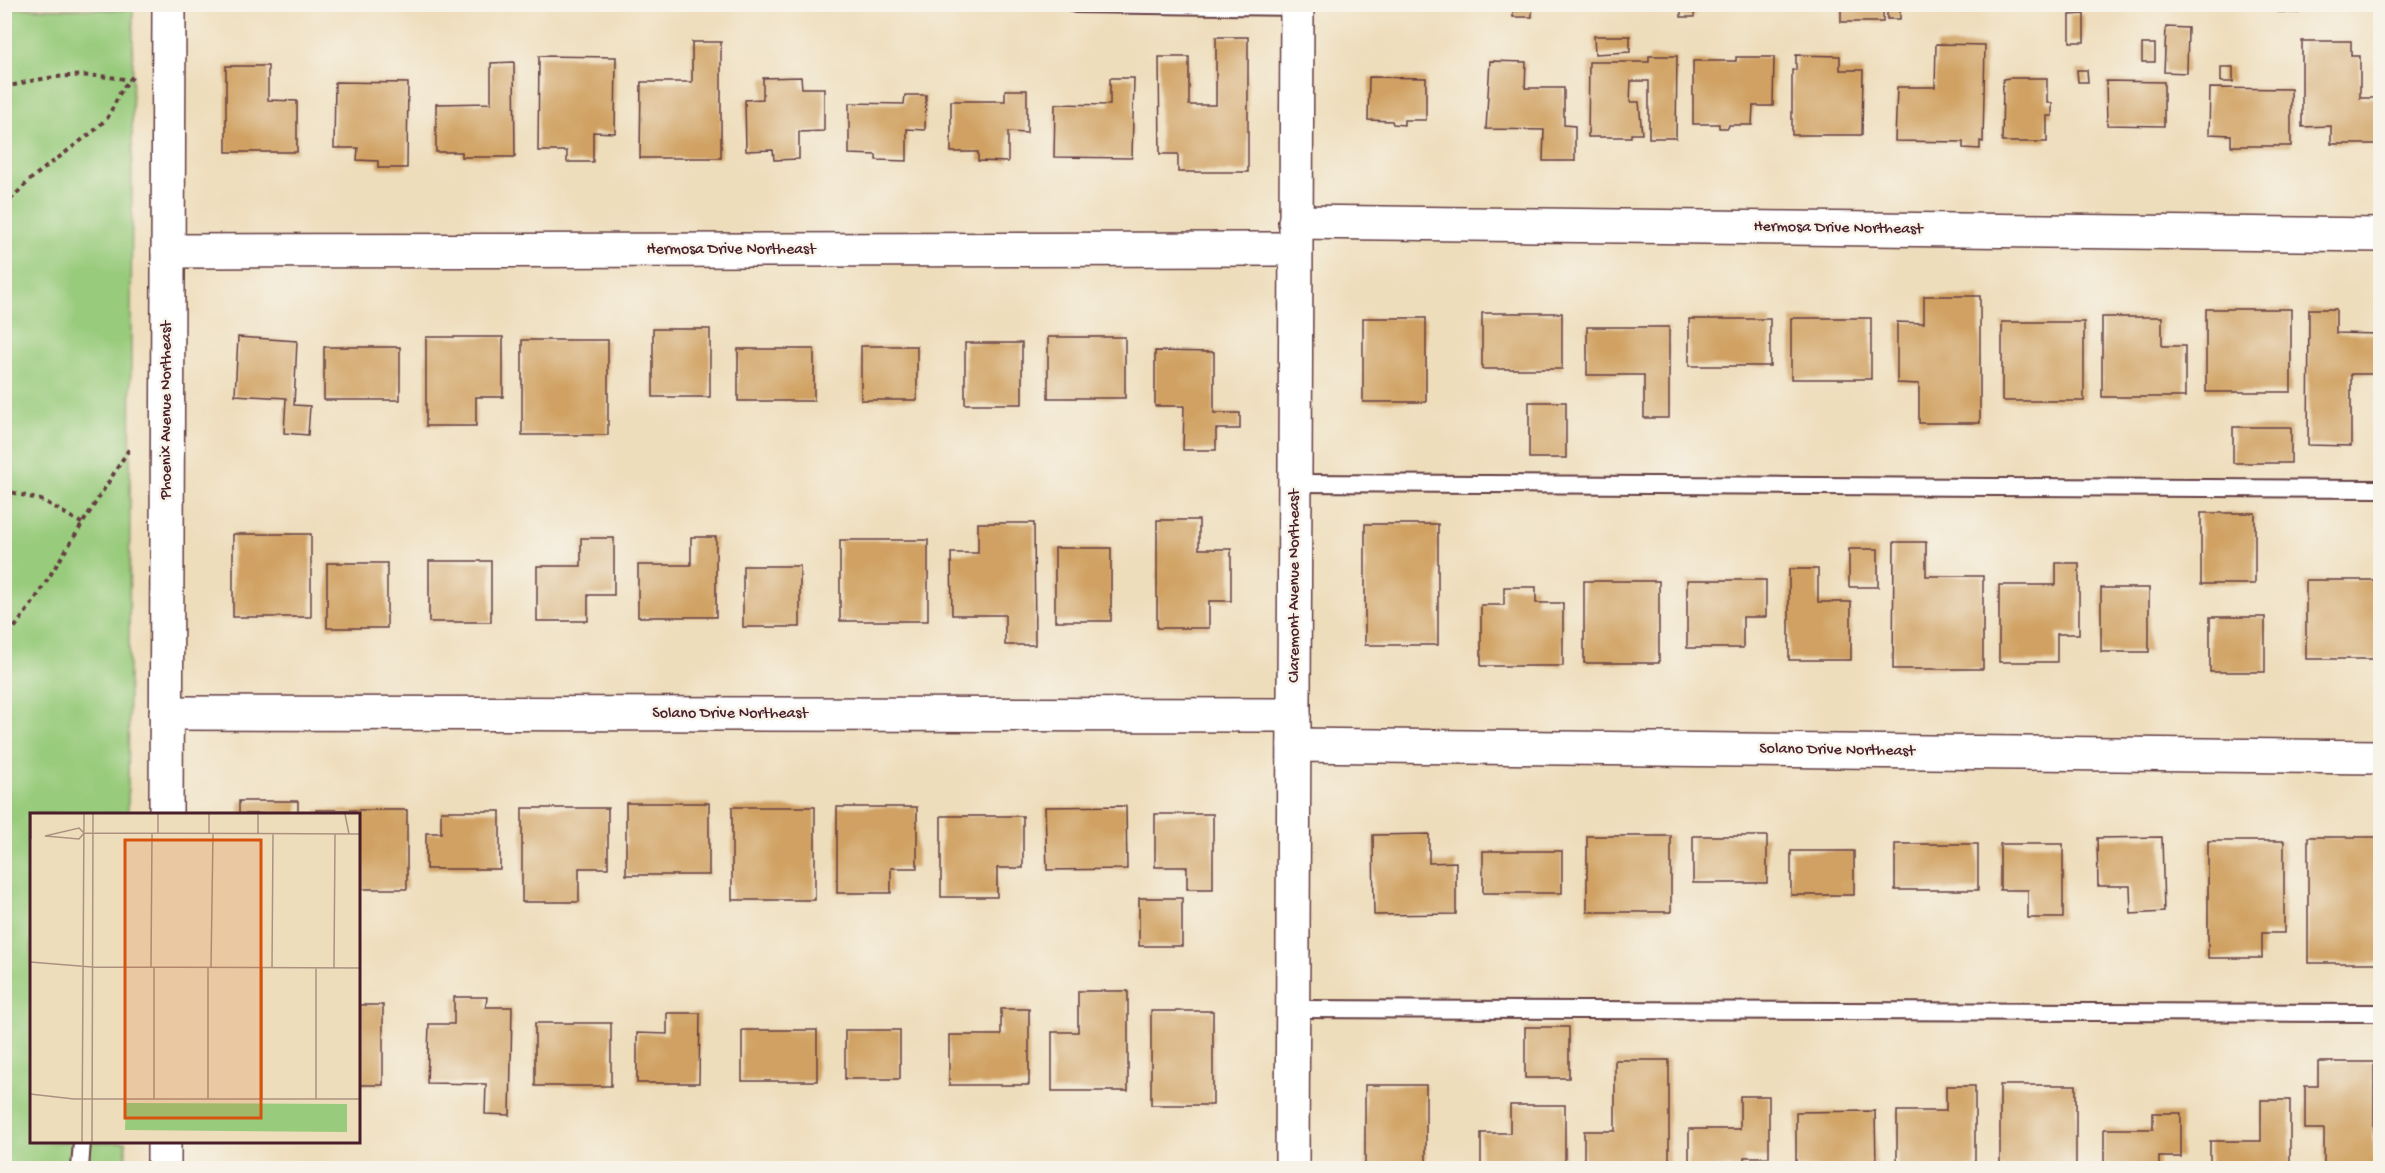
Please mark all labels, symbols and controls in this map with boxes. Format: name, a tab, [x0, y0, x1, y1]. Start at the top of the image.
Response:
street label: Hermosa Drive Northeast	[1753, 218, 1924, 240]
street label: Hermosa Drive Northeast	[646, 241, 817, 260]
street label: Phoenix Avenue Northeast	[158, 319, 177, 500]
street label: Claremont Avenue Northeast	[1286, 488, 1305, 683]
street label: Solano Drive Northeast	[652, 705, 809, 724]
street label: Solano Drive Northeast	[1759, 740, 1916, 762]
inset map	[30, 813, 360, 1143]

